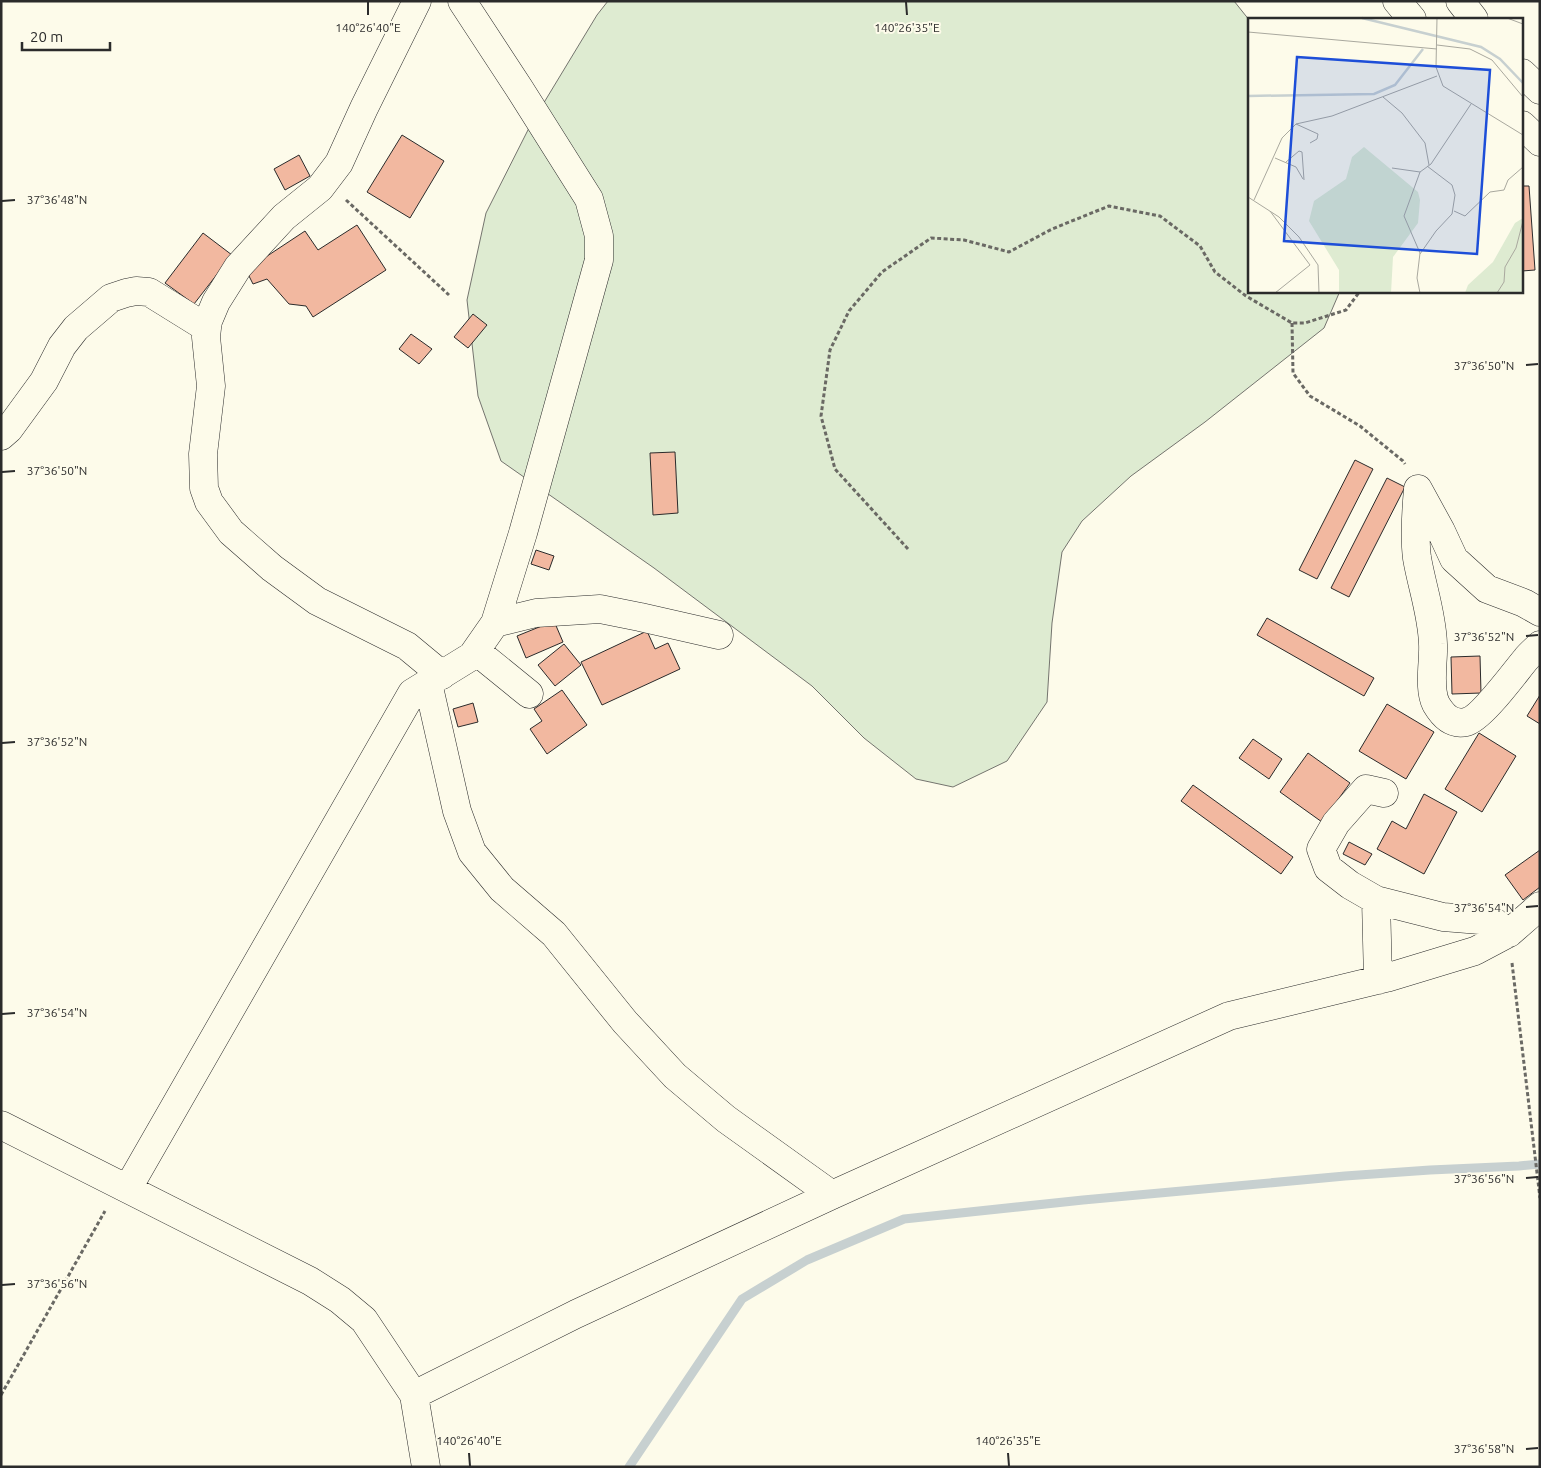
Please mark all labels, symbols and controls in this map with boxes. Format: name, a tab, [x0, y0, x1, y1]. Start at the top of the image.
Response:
inset map	[1248, 18, 1524, 292]
scale bar	[22, 20, 110, 52]
text: 140°26'40"E	[335, 21, 401, 34]
text: 140°26'35"E	[874, 21, 940, 34]
text: 20 m	[30, 28, 63, 45]
text: 37°36'48"N	[27, 193, 87, 206]
text: 37°36'50"N	[1454, 359, 1514, 372]
text: 37°36'50"N	[27, 464, 87, 477]
text: 37°36'52"N	[1454, 630, 1514, 643]
text: 37°36'52"N	[27, 735, 87, 748]
text: 37°36'54"N	[1454, 901, 1514, 914]
text: 37°36'54"N	[27, 1006, 87, 1019]
text: 37°36'56"N	[1454, 1172, 1514, 1185]
text: 37°36'56"N	[27, 1277, 87, 1290]
text: 140°26'40"E	[436, 1434, 502, 1447]
text: 140°26'35"E	[975, 1434, 1041, 1447]
text: 37°36'58"N	[1454, 1442, 1514, 1455]

